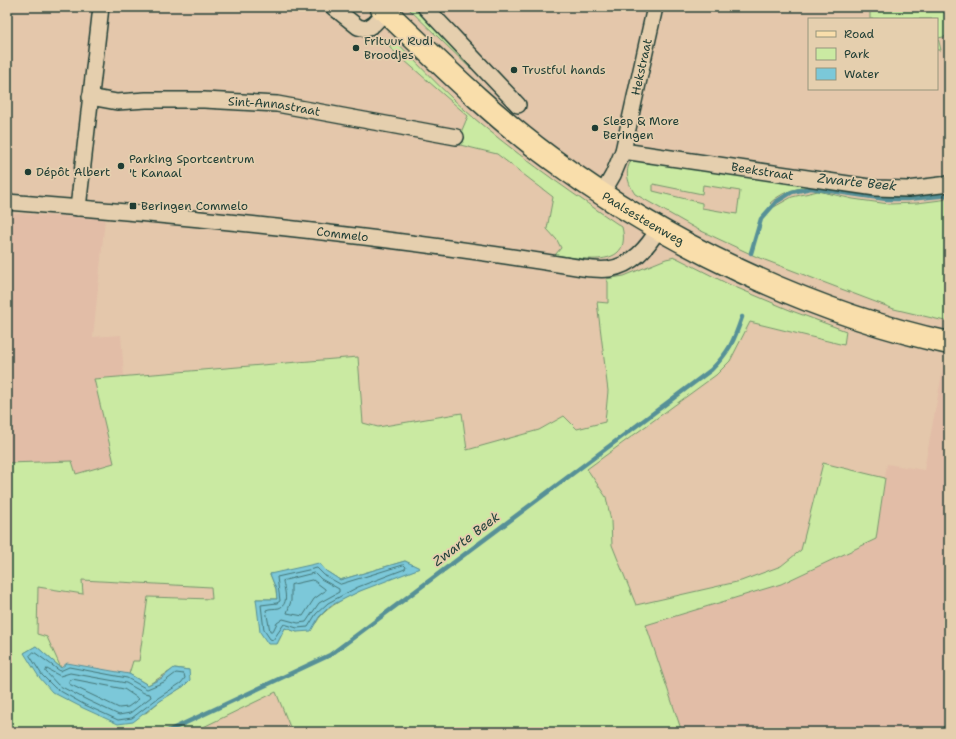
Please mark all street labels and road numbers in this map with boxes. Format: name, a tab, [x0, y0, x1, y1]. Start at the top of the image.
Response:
street label: Hekstraat	[628, 37, 656, 97]
street label: Sint-Annastraat	[228, 93, 322, 120]
street label: Beekstraat	[730, 159, 795, 184]
street label: Paalsesteenweg	[599, 188, 687, 249]
street label: Commelo	[316, 223, 369, 245]

